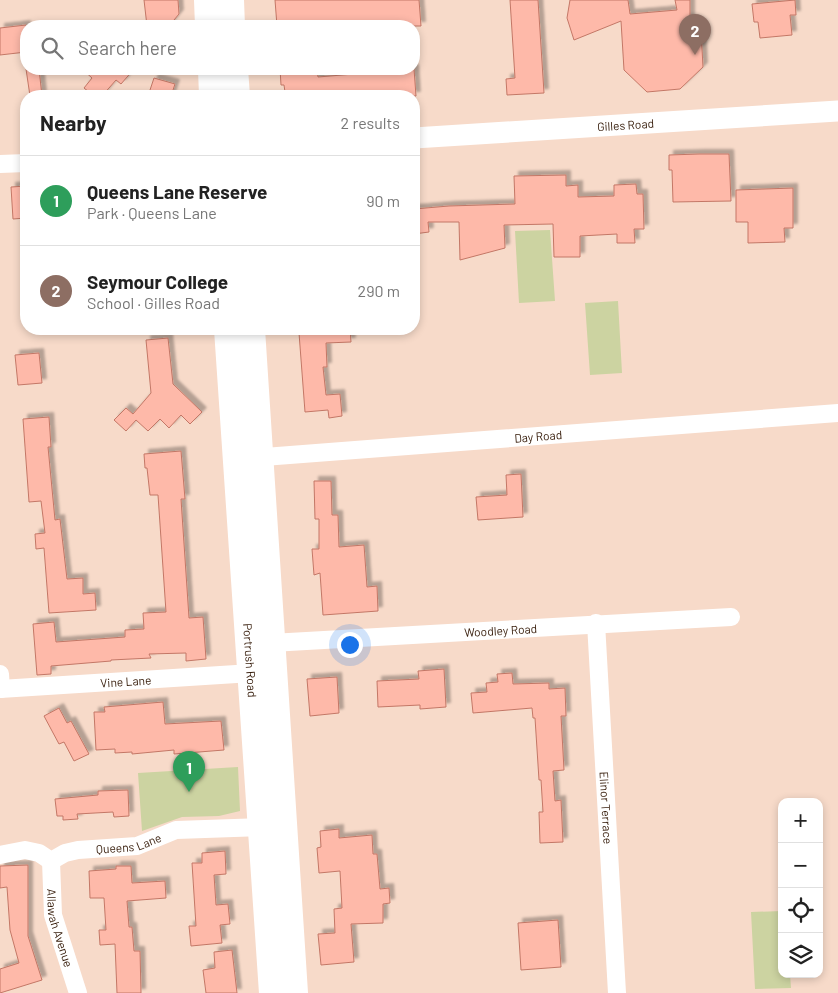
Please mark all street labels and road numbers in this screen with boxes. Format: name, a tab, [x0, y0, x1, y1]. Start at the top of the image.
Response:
street label: Gilles Road	[597, 116, 654, 133]
street label: Day Road	[514, 427, 563, 445]
street label: Woodley Road	[464, 621, 538, 639]
street label: Portrush Road	[241, 623, 260, 698]
street label: Vine Lane	[100, 672, 152, 690]
street label: Elinor Terrace	[597, 771, 616, 844]
street label: Queens Lane	[95, 830, 163, 856]
street label: Allawah Avenue	[45, 888, 76, 969]

